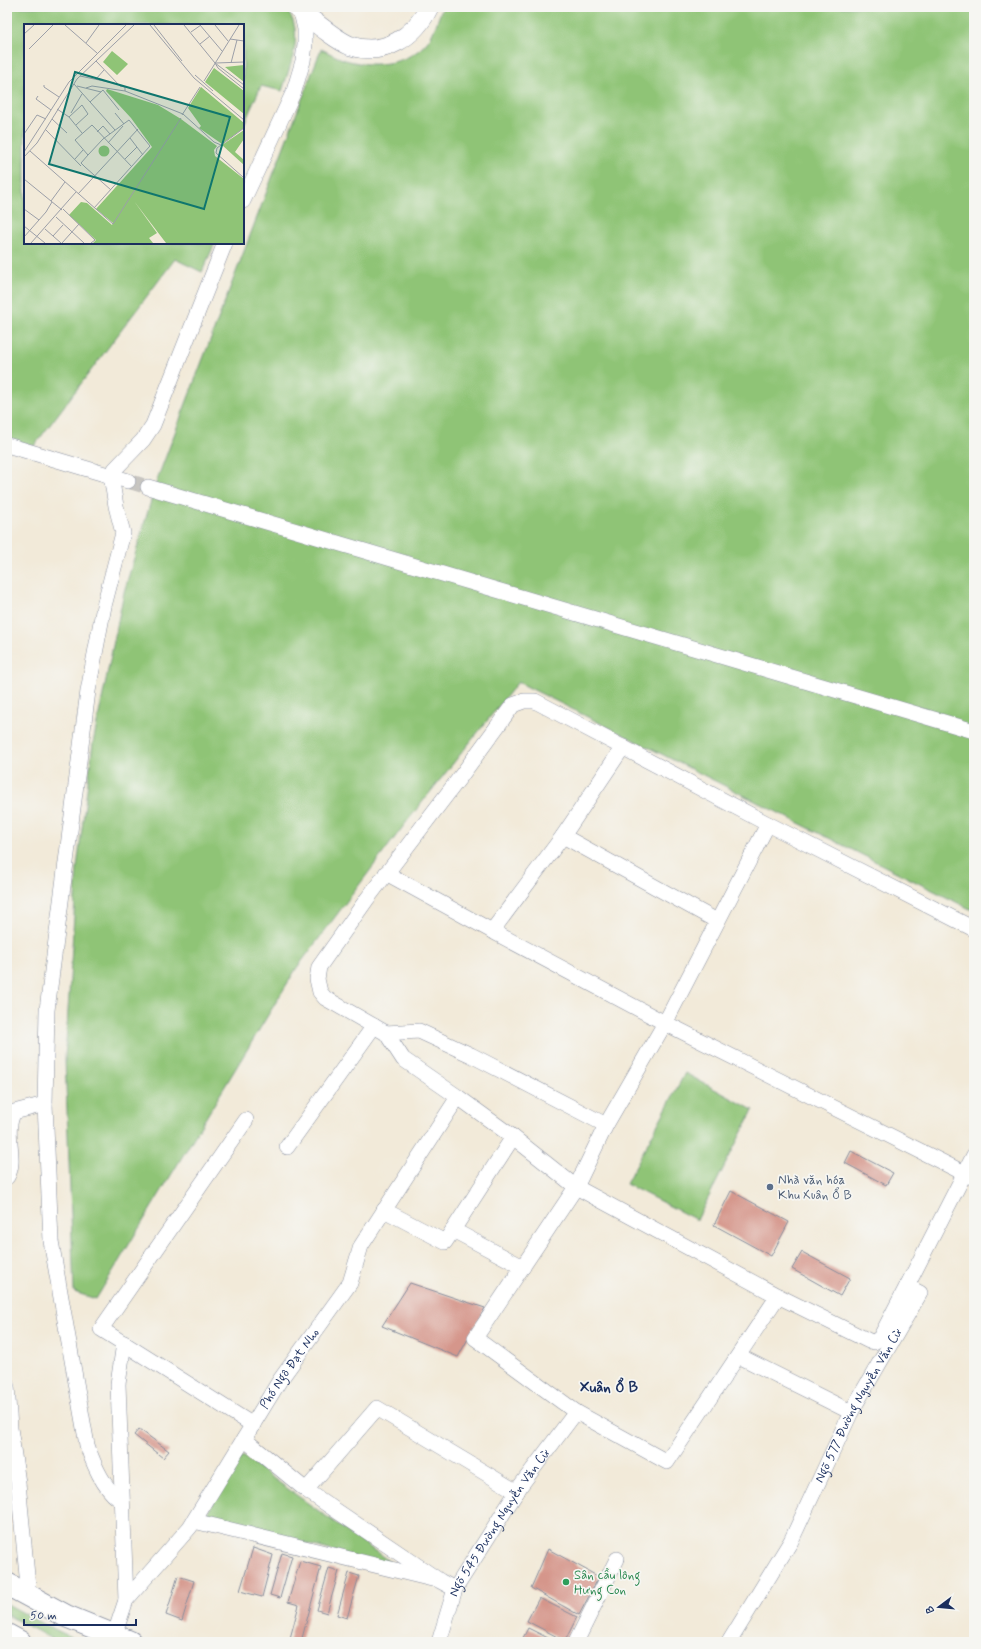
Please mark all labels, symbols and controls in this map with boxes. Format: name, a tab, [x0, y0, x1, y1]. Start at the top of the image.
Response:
inset map	[24, 24, 244, 244]
place label: Nhà văn hóa Khu Xuân Ổ B	[778, 1172, 852, 1204]
marker: Nhà văn hóa Khu Xuân Ổ B	[765, 1182, 775, 1192]
street label: Phố Ngô Đạt Nho	[256, 1325, 323, 1412]
street label: Ngõ 577 Đường Nguyễn Văn Cừ	[811, 1325, 907, 1485]
district label: Xuân Ổ B	[580, 1377, 638, 1398]
street label: Ngõ 545 Đường Nguyễn Văn Cừ	[445, 1445, 554, 1598]
place label: Sân cầu lông Hưng Con	[574, 1567, 640, 1601]
marker: Sân cầu lông Hưng Con	[561, 1577, 571, 1587]
north arrow	[919, 1587, 959, 1627]
scale bar	[24, 1601, 136, 1627]
text: B	[923, 1604, 938, 1615]
text: 50 m	[30, 1608, 57, 1624]

